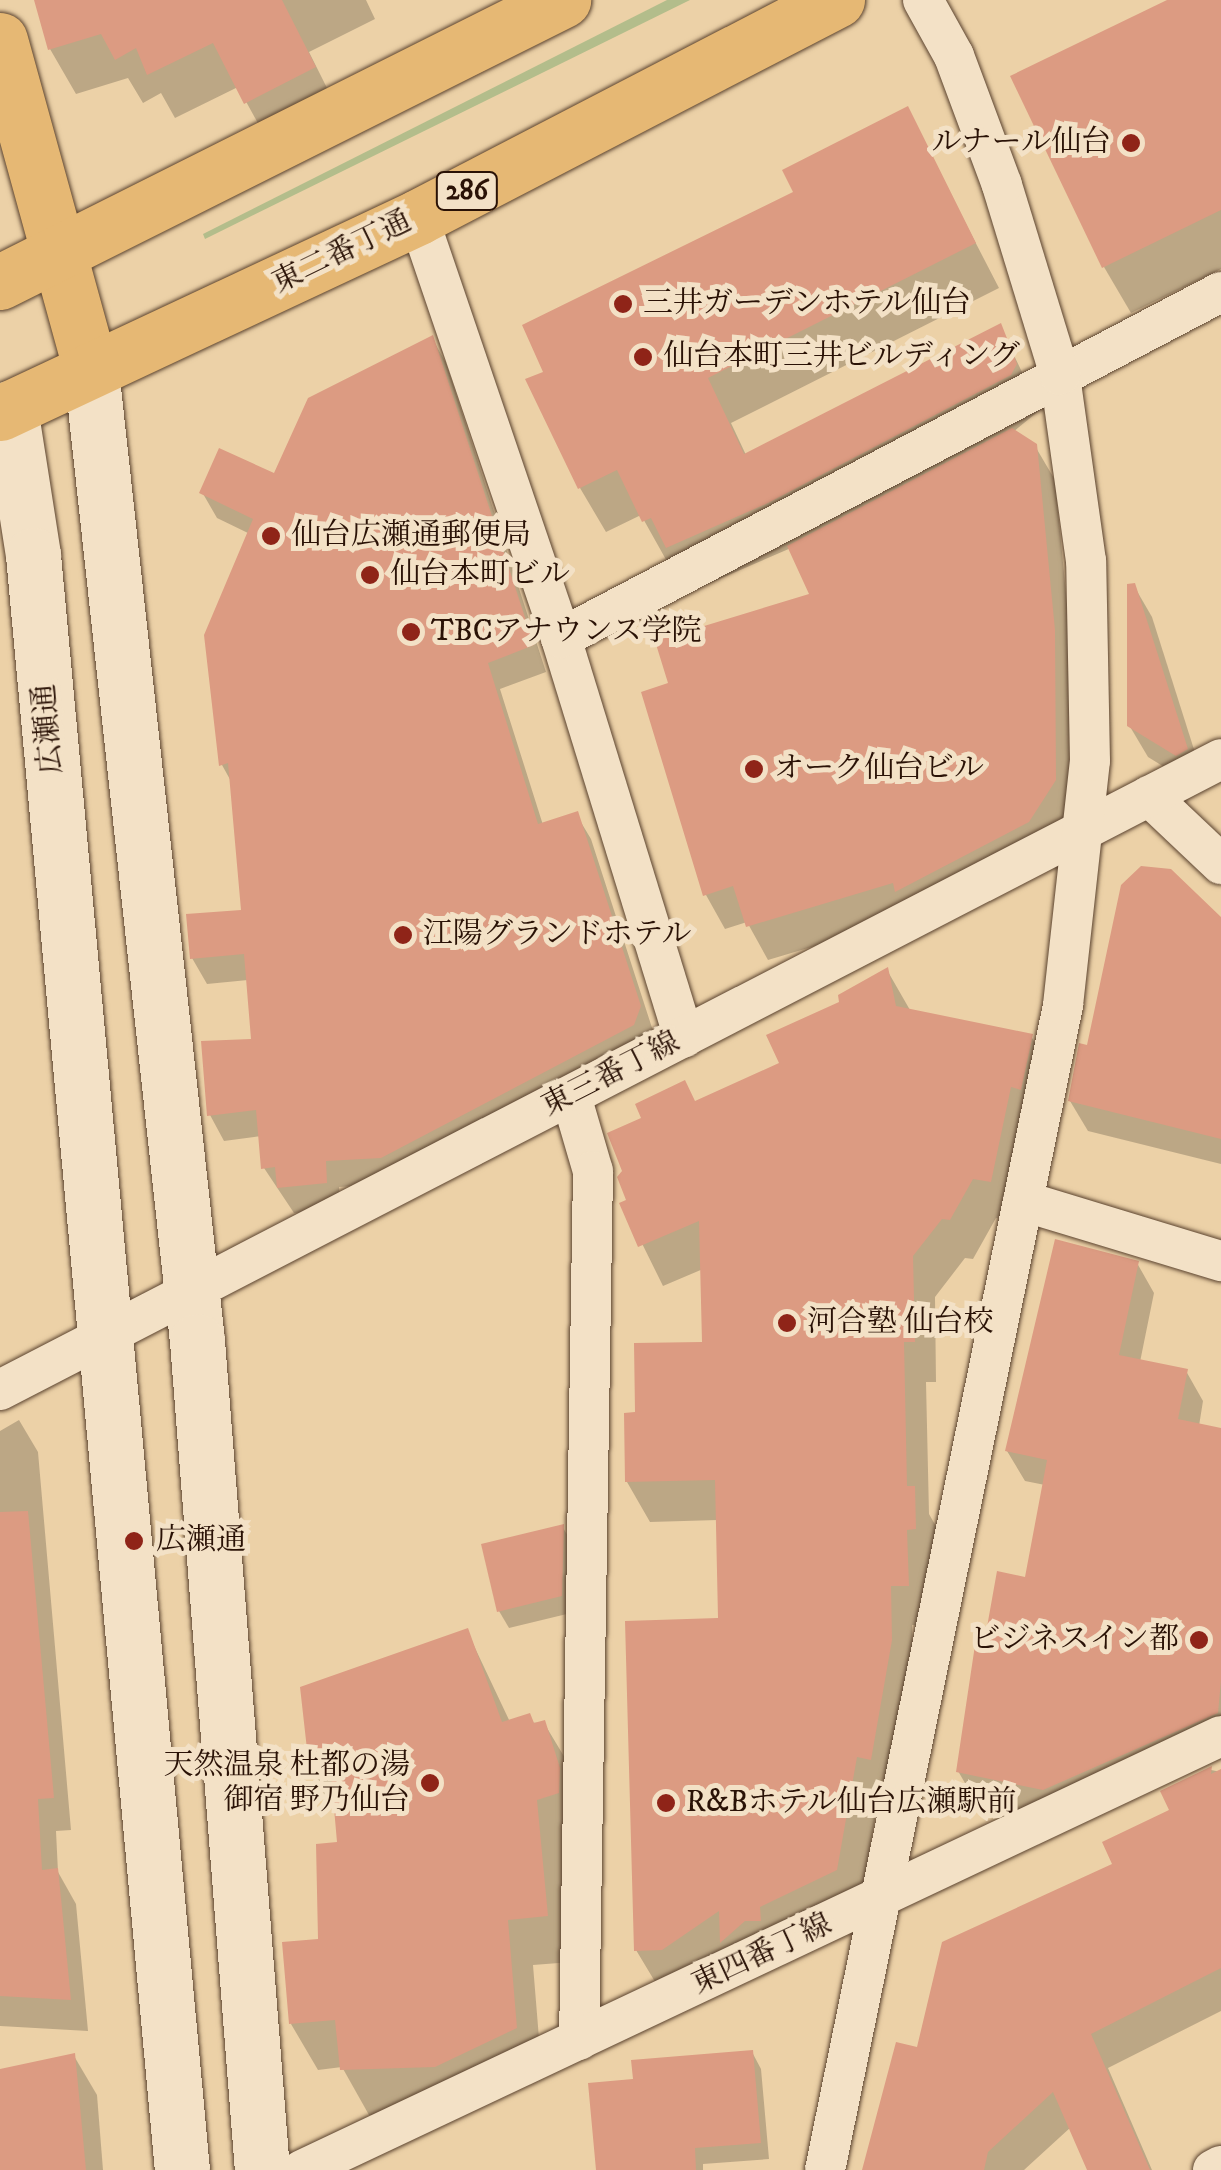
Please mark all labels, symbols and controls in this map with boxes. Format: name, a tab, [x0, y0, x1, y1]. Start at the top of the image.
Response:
place label: ルナール仙台	[931, 125, 1111, 161]
marker: ルナール仙台	[1120, 132, 1142, 154]
road number: 286	[434, 168, 500, 214]
street label: 東二番丁通	[267, 204, 417, 302]
place label: 三井ガーデンホテル仙台	[643, 286, 973, 322]
marker: 三井ガーデンホテル仙台	[612, 293, 634, 315]
place label: 仙台本町三井ビルディング	[663, 339, 1023, 375]
marker: 仙台本町三井ビルディング	[632, 346, 654, 368]
place label: 仙台広瀬通郵便局	[291, 518, 531, 554]
marker: 仙台広瀬通郵便局	[260, 525, 282, 547]
place label: 仙台本町ビル	[390, 557, 570, 593]
marker: 仙台本町ビル	[359, 564, 381, 586]
place label: TBCアナウンス学院	[431, 614, 703, 650]
marker: TBCアナウンス学院	[400, 621, 422, 643]
street label: 広瀬通	[27, 683, 71, 775]
place label: オーク仙台ビル	[774, 751, 984, 787]
marker: オーク仙台ビル	[743, 758, 765, 780]
place label: 江陽グランドホテル	[423, 917, 693, 953]
marker: 江陽グランドホテル	[392, 924, 414, 946]
street label: 東三番丁線	[536, 1025, 686, 1125]
place label: 河合塾 仙台校	[807, 1305, 993, 1341]
marker: 河合塾 仙台校	[776, 1312, 798, 1334]
place label: 広瀬通	[156, 1523, 246, 1559]
marker: 広瀬通	[121, 1528, 147, 1554]
place label: ビジネスイン都	[969, 1622, 1179, 1658]
marker: ビジネスイン都	[1188, 1629, 1210, 1651]
place label: 天然温泉 杜都の湯 御宿 野乃仙台	[164, 1748, 410, 1818]
marker: 天然温泉 杜都の湯 御宿 野乃仙台	[419, 1772, 441, 1794]
place label: R&Bホテル仙台広瀬駅前	[686, 1785, 1018, 1821]
marker: R&Bホテル仙台広瀬駅前	[655, 1792, 677, 1814]
street label: 東四番丁線	[686, 1907, 838, 2003]

